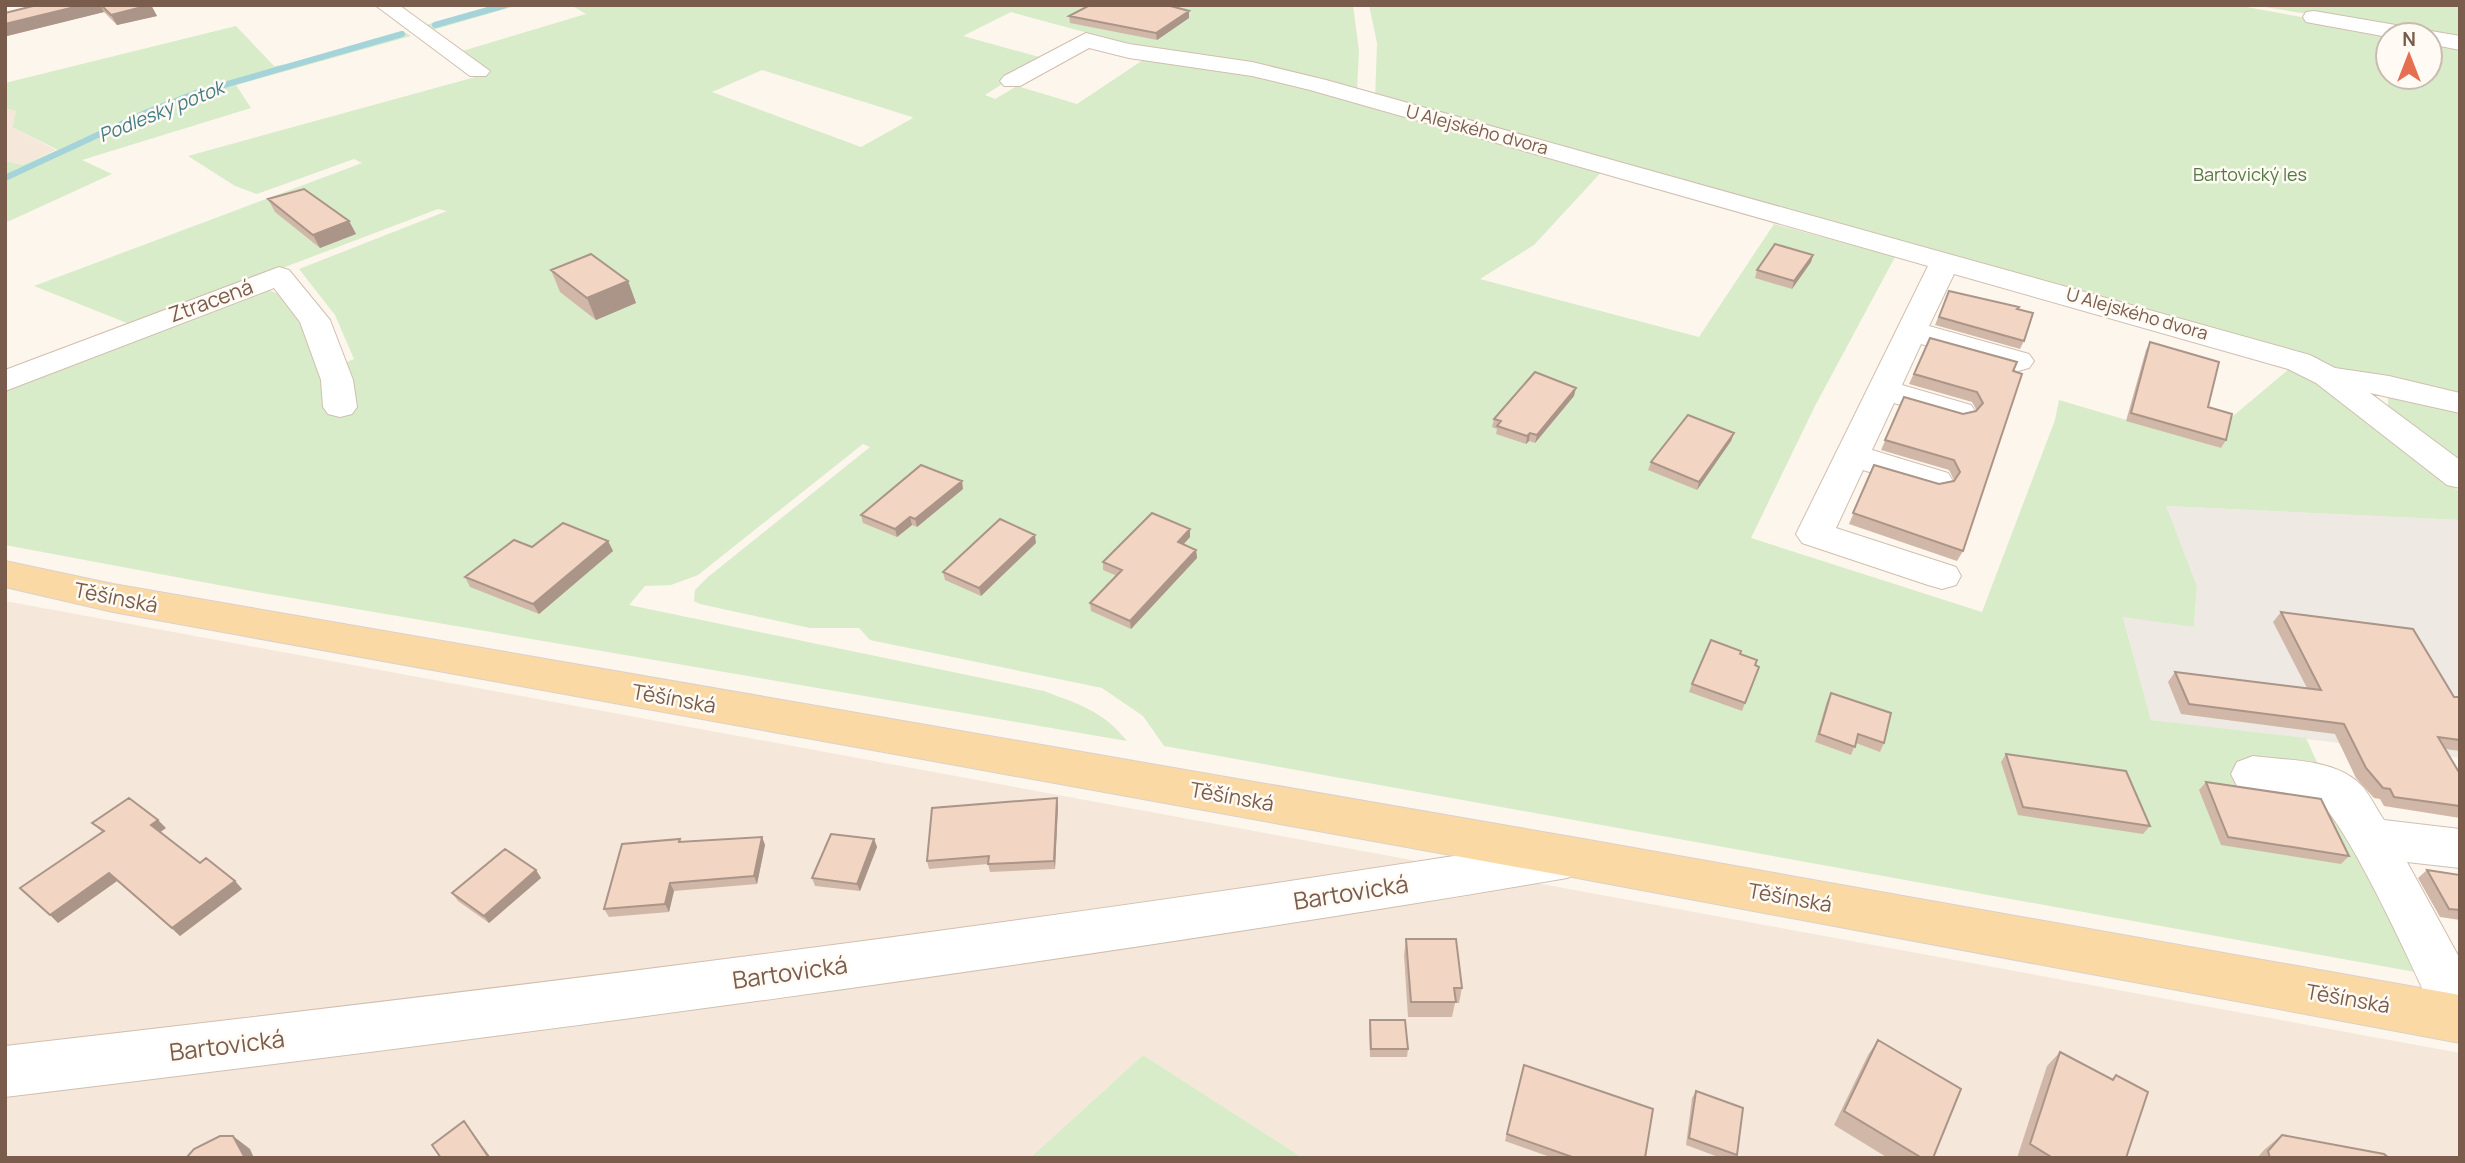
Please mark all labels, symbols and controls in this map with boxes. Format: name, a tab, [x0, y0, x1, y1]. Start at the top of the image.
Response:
north arrow	[2374, 21, 2444, 91]
text: N	[2402, 26, 2416, 52]
water label: Podleský potok	[94, 73, 230, 148]
street label: U Alejského dvora	[1403, 98, 1551, 160]
park label: Bartovický les	[2193, 162, 2307, 186]
street label: Ztracená	[165, 272, 257, 328]
street label: U Alejského dvora	[2064, 281, 2211, 345]
street label: Těšínská	[72, 575, 161, 619]
street label: Těšínská	[630, 677, 718, 719]
street label: Těšínská	[1188, 775, 1276, 817]
street label: Bartovická	[1291, 866, 1411, 917]
street label: Těšínská	[1746, 876, 1834, 918]
street label: Bartovická	[730, 947, 849, 996]
street label: Těšínská	[2304, 977, 2392, 1019]
street label: Bartovická	[167, 1021, 286, 1068]

